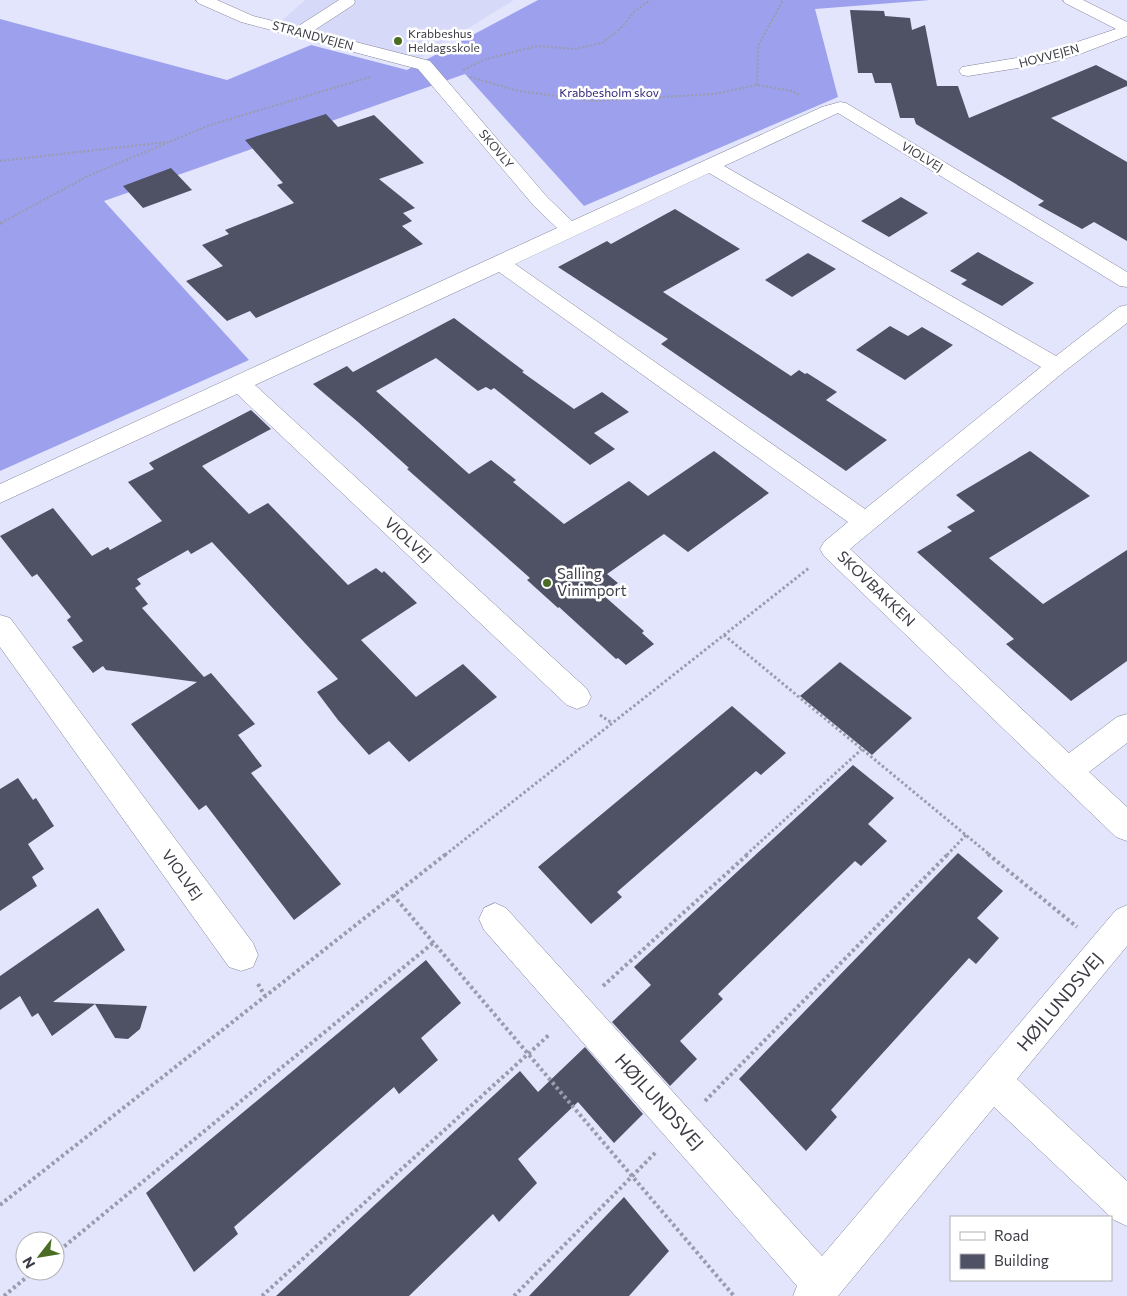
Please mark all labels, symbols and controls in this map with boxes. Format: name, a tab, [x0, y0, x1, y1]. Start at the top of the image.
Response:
street label: STRANDVEJEN	[271, 17, 355, 54]
place label: Krabbeshus Heldagsskole	[408, 26, 480, 54]
marker: Krabbeshus Heldagsskole	[392, 35, 404, 47]
street label: HOVVEJEN	[1017, 40, 1081, 71]
park label: Krabbesholm skov	[559, 85, 659, 99]
street label: SKOVLY	[477, 126, 517, 171]
street label: VIOLVEJ	[899, 138, 946, 175]
street label: VIOLVEJ	[381, 513, 436, 566]
street label: SKOVBAKKEN	[834, 547, 919, 630]
place label: Salling Vinimport	[557, 564, 627, 599]
marker: Salling Vinimport	[541, 577, 553, 589]
street label: VIOLVEJ	[159, 846, 207, 903]
street label: HØJLUNDSVEJ	[1012, 948, 1107, 1055]
street label: HØJLUNDSVEJ	[611, 1049, 709, 1154]
legend	[950, 1216, 1112, 1281]
text: Road	[994, 1226, 1029, 1244]
north arrow	[15, 1231, 65, 1281]
text: Building	[994, 1251, 1049, 1269]
text: N	[18, 1254, 38, 1272]

